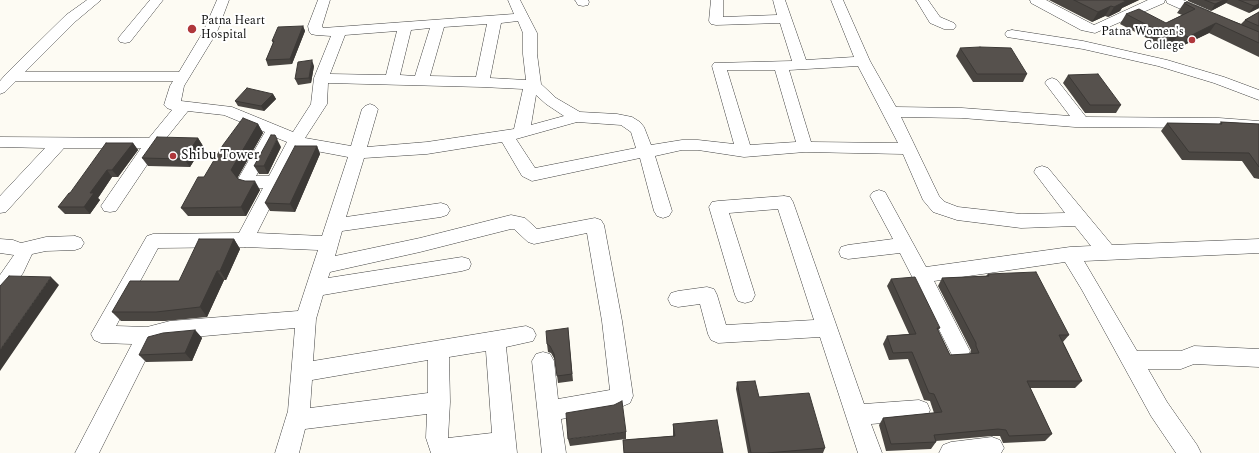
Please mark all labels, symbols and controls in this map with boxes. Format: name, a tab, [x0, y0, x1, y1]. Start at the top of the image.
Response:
place label: Patna Heart Hospital	[201, 15, 265, 43]
marker: Patna Heart Hospital	[186, 23, 198, 35]
place label: Patna Women's College	[1101, 26, 1184, 54]
marker: Patna Women's College	[1187, 35, 1197, 45]
place label: Shibu Tower	[181, 148, 259, 164]
marker: Shibu Tower	[168, 151, 178, 161]

